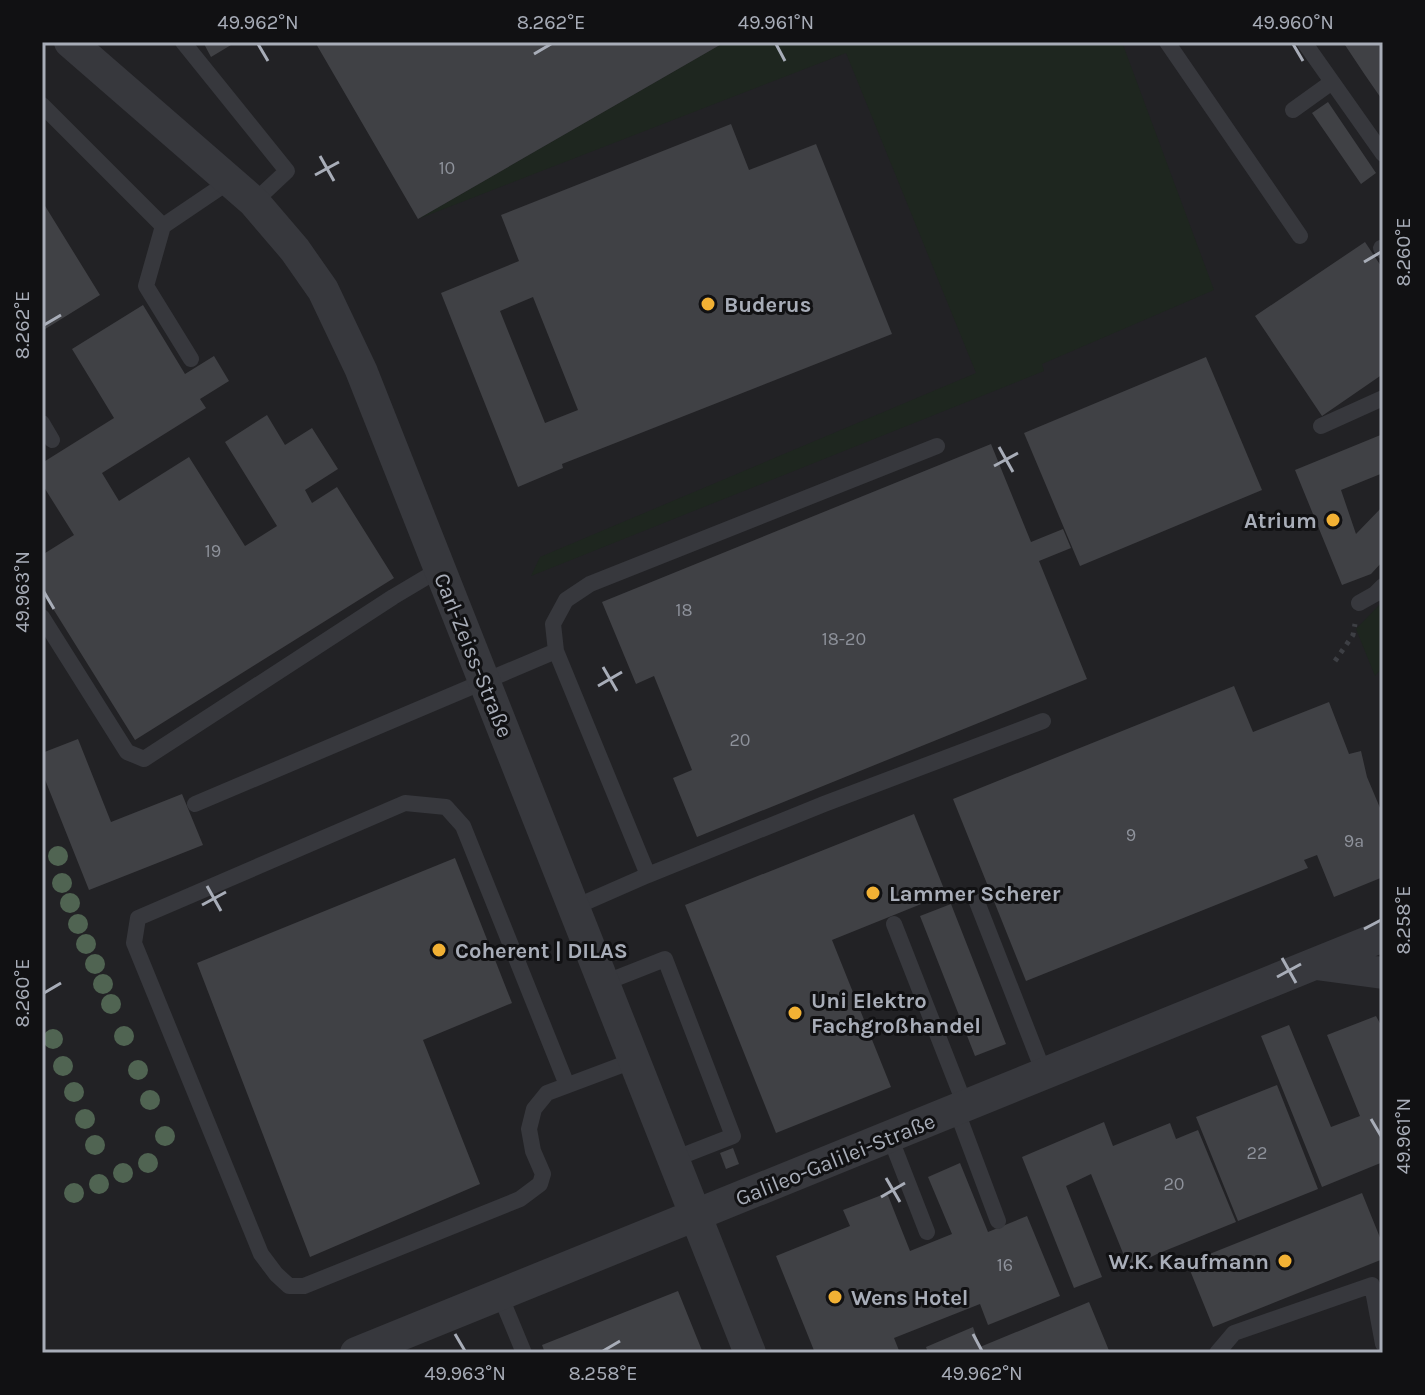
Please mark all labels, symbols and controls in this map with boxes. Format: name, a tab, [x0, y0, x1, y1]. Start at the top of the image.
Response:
text: 49.962°N	[217, 11, 299, 34]
text: 8.262°E	[517, 11, 585, 34]
text: 49.961°N	[738, 11, 814, 34]
text: 49.960°N	[1252, 11, 1334, 34]
house number: 10	[439, 157, 455, 179]
text: 8.260°E	[1392, 218, 1415, 286]
text: 8.262°E	[11, 291, 34, 359]
place label: Buderus	[724, 292, 811, 318]
marker: Buderus	[699, 295, 717, 313]
place label: Atrium	[1244, 508, 1317, 534]
marker: Atrium	[1324, 511, 1342, 529]
house number: 19	[205, 540, 221, 562]
text: 49.963°N	[11, 551, 34, 633]
street label: Carl-Zeiss-Straße	[428, 569, 518, 742]
house number: 18	[675, 599, 693, 621]
house number: 18-20	[822, 628, 866, 650]
house number: 20	[729, 729, 751, 751]
house number: 9	[1126, 824, 1136, 846]
house number: 9a	[1344, 830, 1364, 852]
place label: Lammer Scherer	[889, 881, 1061, 907]
marker: Lammer Scherer	[864, 884, 882, 902]
text: 8.258°E	[1392, 885, 1415, 955]
place label: Coherent | DILAS	[455, 938, 628, 964]
marker: Coherent | DILAS	[430, 941, 448, 959]
text: 8.260°E	[11, 959, 34, 1027]
place label: Uni Elektro Fachgroßhandel	[811, 988, 981, 1039]
marker: Uni Elektro Fachgroßhandel	[786, 1004, 804, 1022]
text: 49.961°N	[1392, 1098, 1415, 1174]
street label: Galileo-Galilei-Straße	[732, 1108, 939, 1212]
house number: 22	[1247, 1142, 1267, 1164]
house number: 20	[1163, 1173, 1185, 1195]
place label: W.K. Kaufmann	[1108, 1249, 1269, 1275]
marker: W.K. Kaufmann	[1276, 1252, 1294, 1270]
house number: 16	[997, 1254, 1013, 1276]
place label: Wens Hotel	[851, 1285, 969, 1311]
marker: Wens Hotel	[826, 1288, 844, 1306]
text: 49.963°N	[424, 1362, 506, 1385]
text: 8.258°E	[568, 1362, 638, 1385]
text: 49.962°N	[941, 1362, 1023, 1385]

